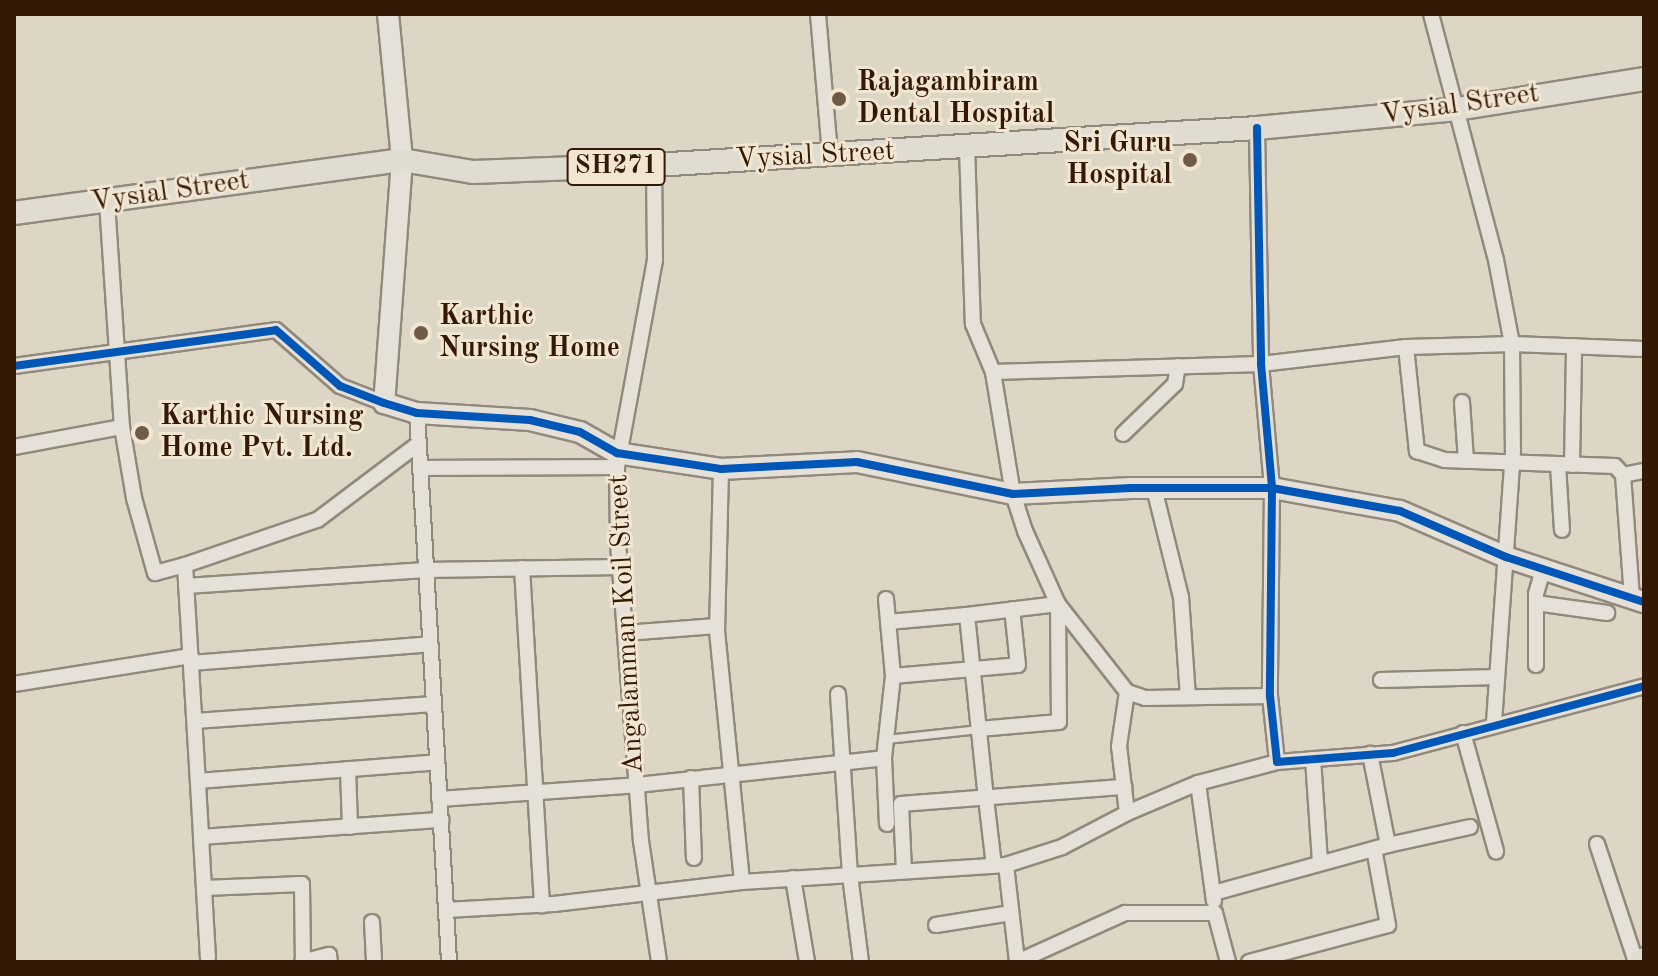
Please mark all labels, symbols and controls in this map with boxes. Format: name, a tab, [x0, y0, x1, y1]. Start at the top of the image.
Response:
place label: Rajagambiram Dental Hospital	[857, 66, 1054, 132]
street label: Vysial Street	[1379, 77, 1541, 133]
marker: Rajagambiram Dental Hospital	[828, 88, 850, 110]
place label: Sri Guru Hospital	[1063, 127, 1172, 193]
street label: Vysial Street	[734, 135, 896, 177]
road number: SH271	[566, 145, 666, 189]
marker: Sri Guru Hospital	[1179, 149, 1201, 171]
street label: Vysial Street	[89, 164, 251, 220]
place label: Karthic Nursing Home	[439, 300, 620, 366]
marker: Karthic Nursing Home	[410, 322, 432, 344]
place label: Karthic Nursing Home Pvt. Ltd.	[160, 400, 363, 466]
marker: Karthic Nursing Home Pvt. Ltd.	[131, 422, 153, 444]
street label: Angalamman Koil Street	[602, 473, 652, 775]

